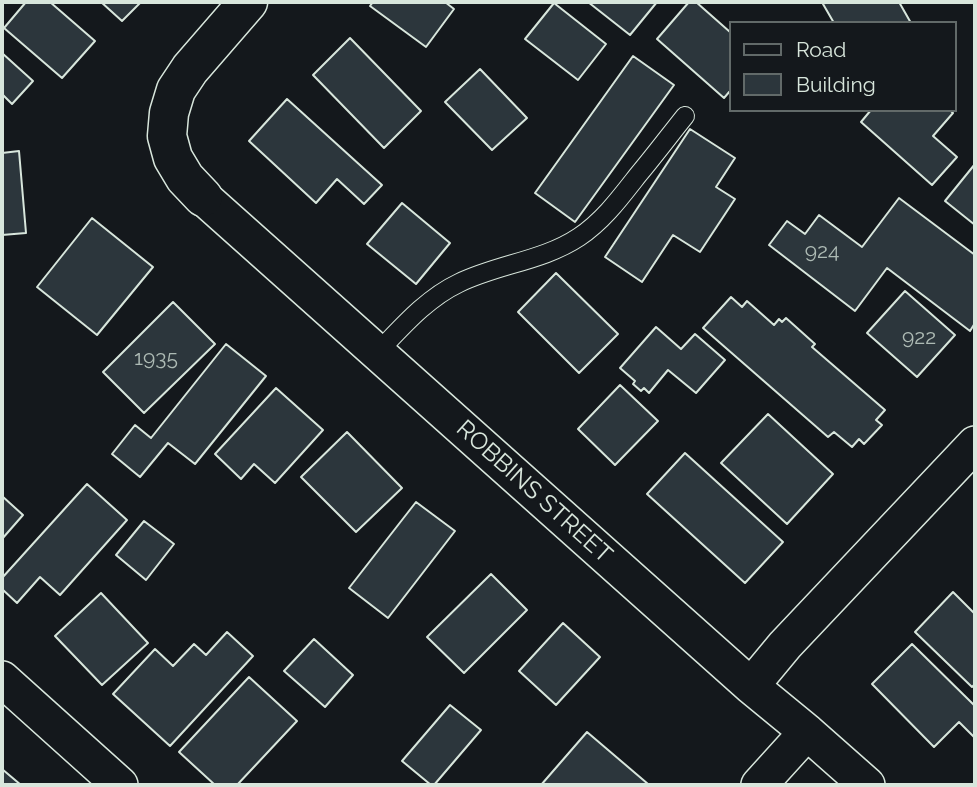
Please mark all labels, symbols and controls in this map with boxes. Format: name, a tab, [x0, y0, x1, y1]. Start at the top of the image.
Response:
legend	[729, 21, 956, 112]
text: Road	[796, 37, 846, 62]
text: Building	[796, 72, 876, 97]
house number: 924	[805, 239, 839, 265]
house number: 922	[902, 325, 936, 351]
house number: 1935	[134, 346, 178, 372]
street label: ROBBINS STREET	[450, 415, 618, 569]

